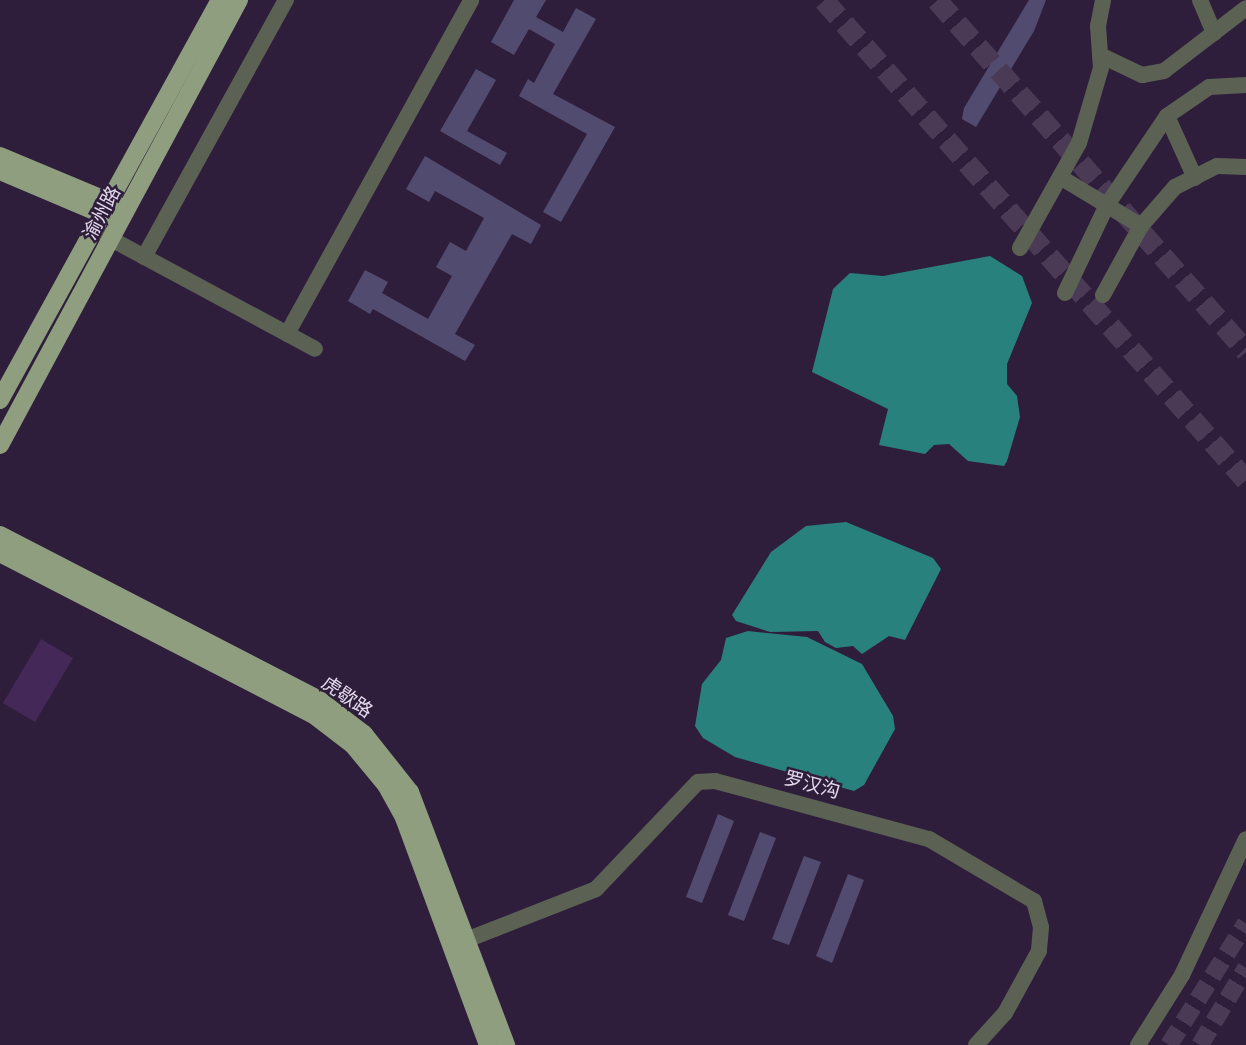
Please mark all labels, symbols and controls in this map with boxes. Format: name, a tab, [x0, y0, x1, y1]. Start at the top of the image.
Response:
street label: 渝州路	[79, 182, 125, 244]
street label: 虎歇路	[317, 671, 377, 723]
street label: 罗汉沟	[782, 767, 842, 803]

